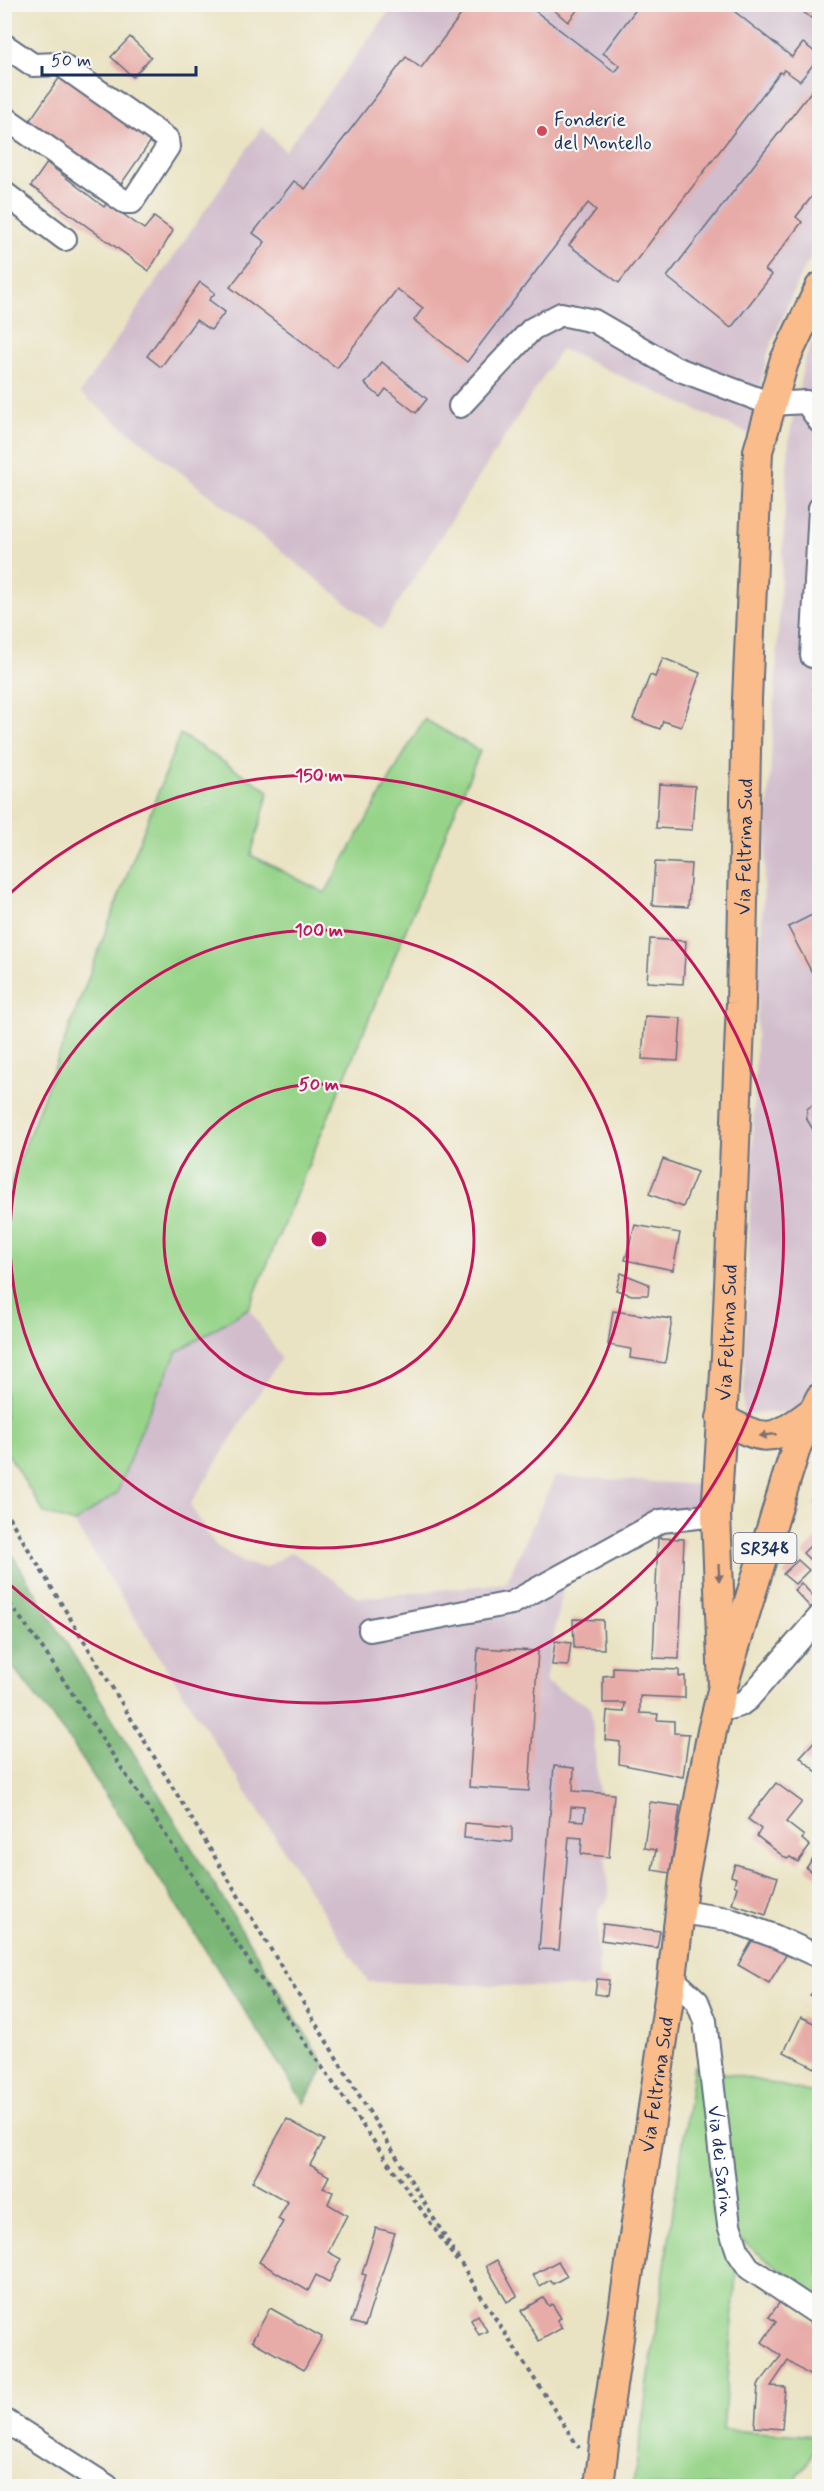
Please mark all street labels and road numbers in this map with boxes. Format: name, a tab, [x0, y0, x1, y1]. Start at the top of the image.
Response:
street label: Via Feltrina Sud	[731, 778, 760, 915]
street label: Via Feltrina Sud	[711, 1264, 745, 1402]
road number: SR348	[734, 1533, 796, 1563]
street label: Via Feltrina Sud	[635, 2015, 681, 2154]
street label: Via dei Sarin	[700, 2104, 740, 2218]

